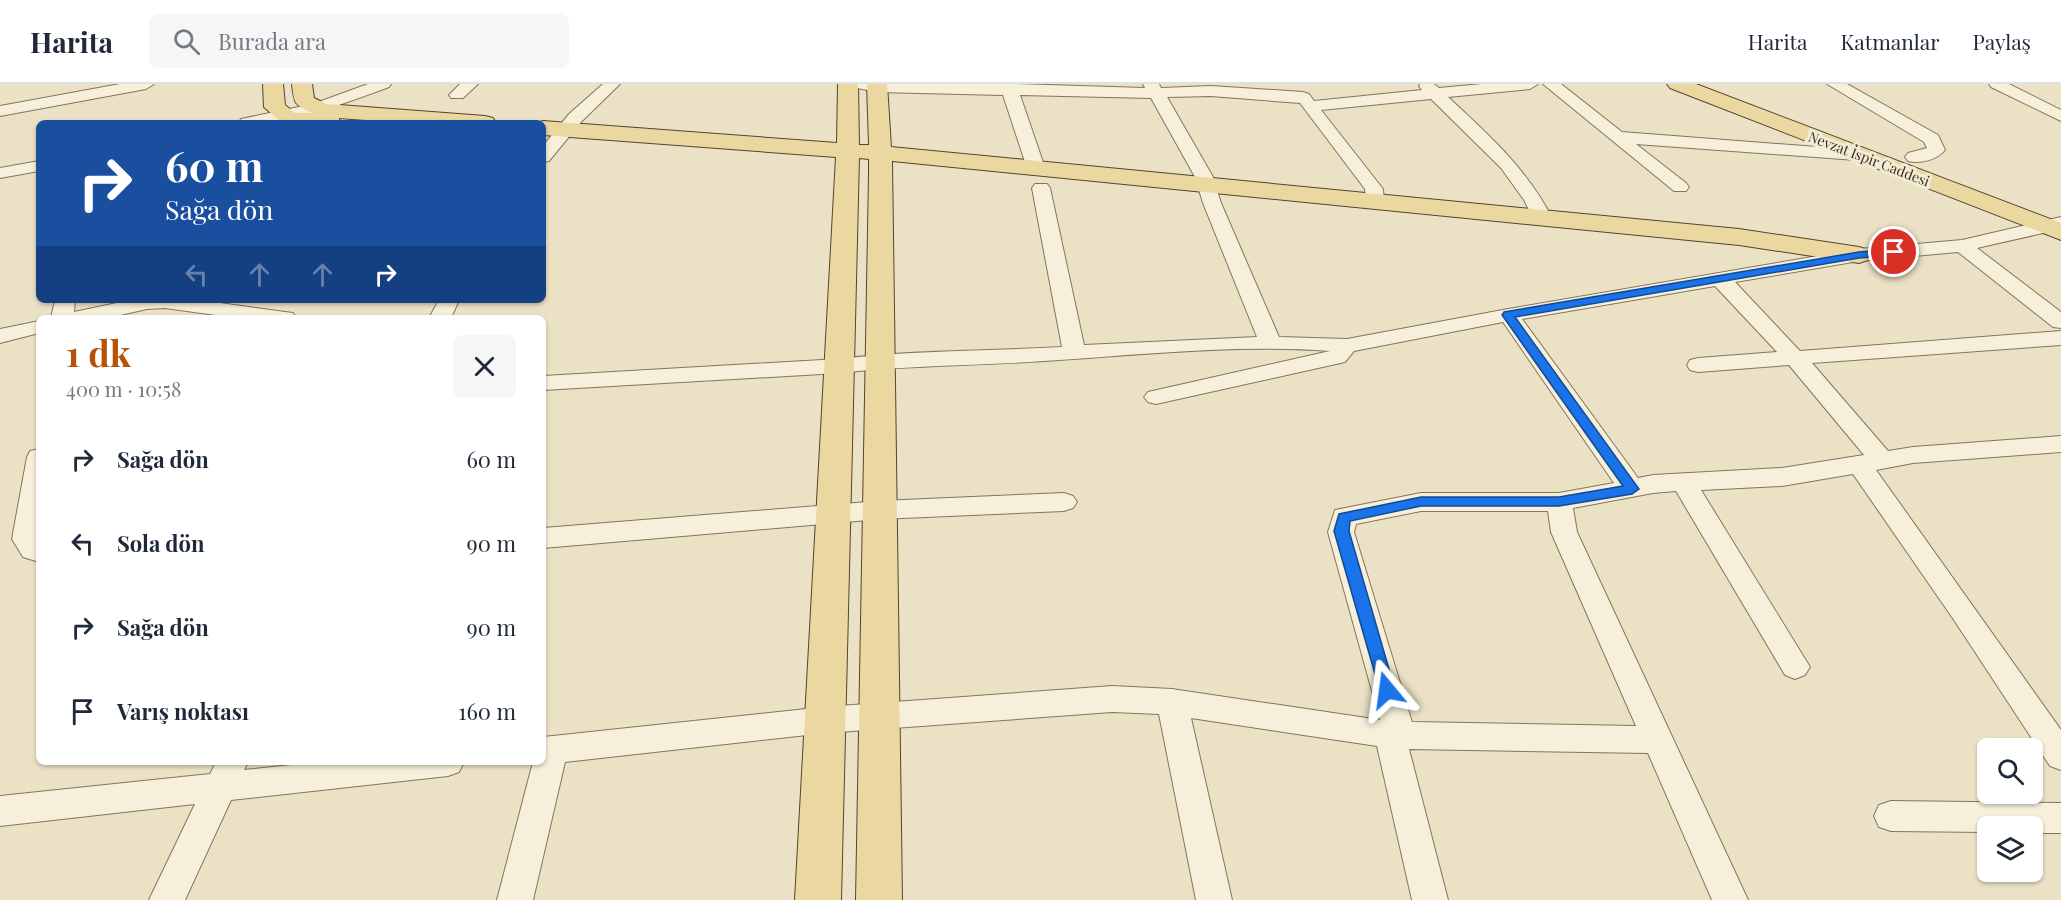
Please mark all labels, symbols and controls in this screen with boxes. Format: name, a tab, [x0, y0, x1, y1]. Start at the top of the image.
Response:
search box	[149, 14, 569, 68]
text: Harita	[30, 23, 113, 60]
icon: search	[170, 25, 203, 58]
text: Burada ara	[218, 26, 326, 56]
text: Harita	[1748, 27, 1808, 55]
text: Katmanlar	[1841, 27, 1940, 55]
text: Paylaş	[1973, 27, 2031, 55]
street label: Nevzat İspir Caddesi	[1806, 127, 1932, 190]
text: 60 m	[165, 137, 263, 193]
icon: right	[66, 144, 144, 222]
text: Sağa dön	[165, 191, 273, 227]
pin	[1868, 226, 1919, 277]
icon: arrive	[1877, 235, 1910, 268]
icon: left	[180, 258, 213, 291]
icon: ahead	[243, 258, 276, 291]
icon: ahead	[306, 258, 339, 291]
icon: right	[369, 258, 402, 291]
text: 1 dk	[66, 328, 131, 376]
button: close	[453, 335, 516, 398]
text: 400 m · 10:58	[66, 375, 181, 402]
icon: right	[66, 443, 99, 476]
text: Sağa dön	[117, 444, 209, 474]
text: 60 m	[466, 444, 516, 474]
icon: left	[66, 527, 99, 560]
text: Sola dön	[117, 528, 204, 558]
text: 90 m	[467, 528, 516, 558]
icon: right	[66, 611, 99, 644]
text: Sağa dön	[117, 612, 209, 642]
text: 90 m	[467, 612, 516, 642]
position arrow	[1355, 658, 1419, 722]
icon: arrive	[66, 695, 99, 728]
text: Varış noktası	[117, 696, 249, 726]
text: 160 m	[458, 696, 516, 726]
map controls	[1977, 738, 2043, 882]
button: search	[1977, 738, 2043, 804]
button: layers	[1977, 816, 2043, 882]

